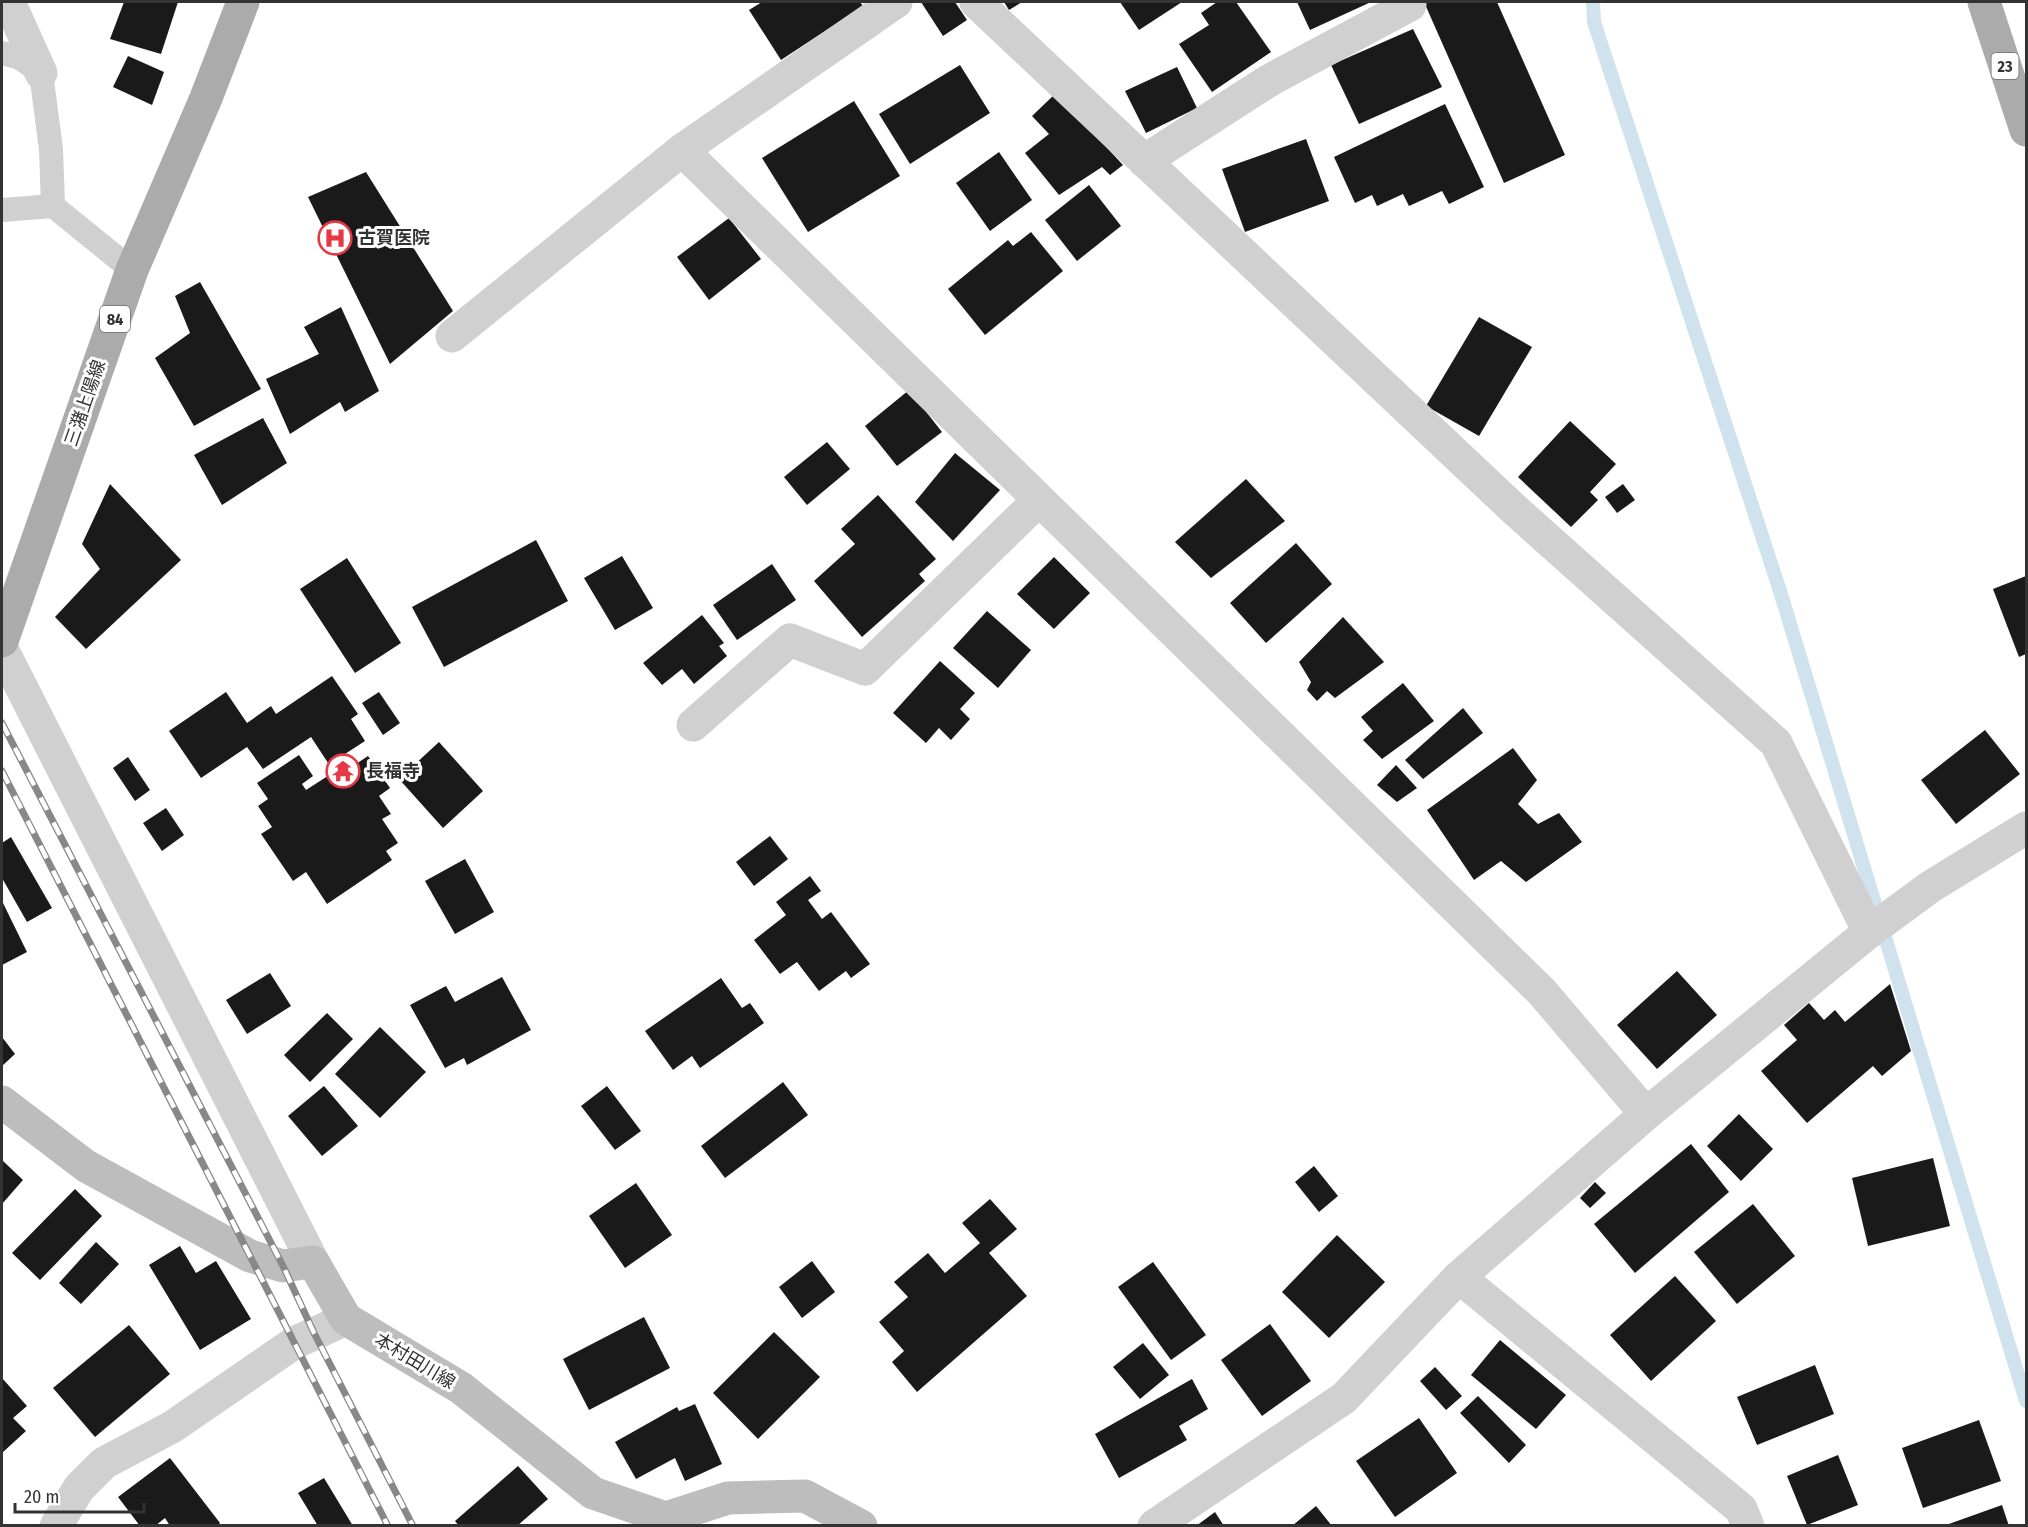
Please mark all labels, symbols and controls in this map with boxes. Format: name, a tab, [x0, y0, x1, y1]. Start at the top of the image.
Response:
road number: 23	[1992, 53, 2018, 79]
hospital icon: 古賀医院	[317, 220, 353, 256]
place label: 古賀医院	[358, 227, 430, 249]
road number: 84	[100, 306, 130, 332]
street label: 三潴上陽線	[60, 357, 110, 449]
temple icon: 長福寺	[325, 753, 361, 789]
place label: 長福寺	[366, 760, 420, 782]
street label: 本村田川線	[371, 1328, 459, 1394]
scale bar	[15, 1476, 144, 1514]
text: 20 m	[24, 1486, 59, 1508]

